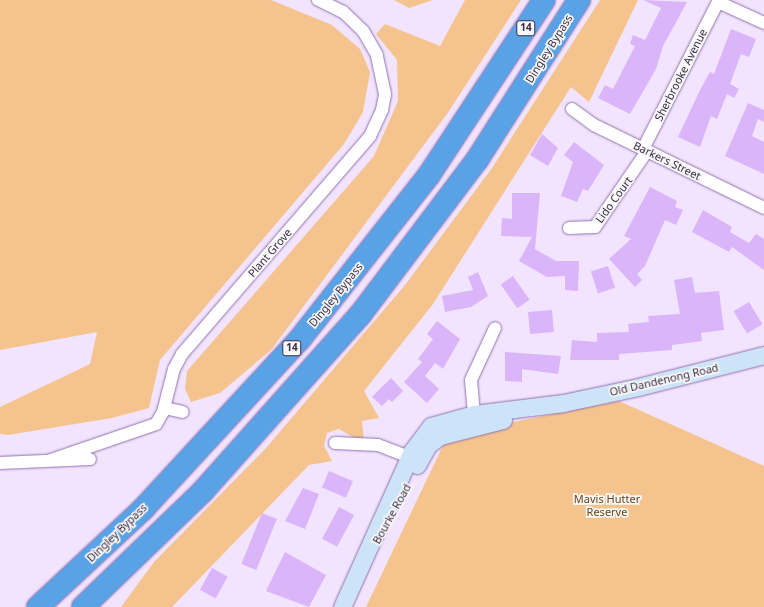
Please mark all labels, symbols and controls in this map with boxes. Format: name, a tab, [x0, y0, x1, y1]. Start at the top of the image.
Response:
street label: Dingley Bypass	[523, 12, 575, 86]
road number: 14	[516, 20, 536, 36]
street label: Sherbrooke Avenue	[652, 27, 710, 123]
street label: Barkers Street	[631, 139, 703, 183]
street label: Lido Court	[593, 174, 635, 226]
street label: Plant Grove	[245, 226, 295, 280]
street label: Dingley Bypass	[306, 261, 366, 329]
road number: 14	[282, 340, 302, 356]
street label: Old Dandenong Road	[608, 361, 720, 399]
street label: Bourke Road	[370, 482, 414, 546]
park label: Mavis Hutter Reserve	[574, 493, 640, 519]
street label: Dingley Bypass	[84, 501, 150, 565]

